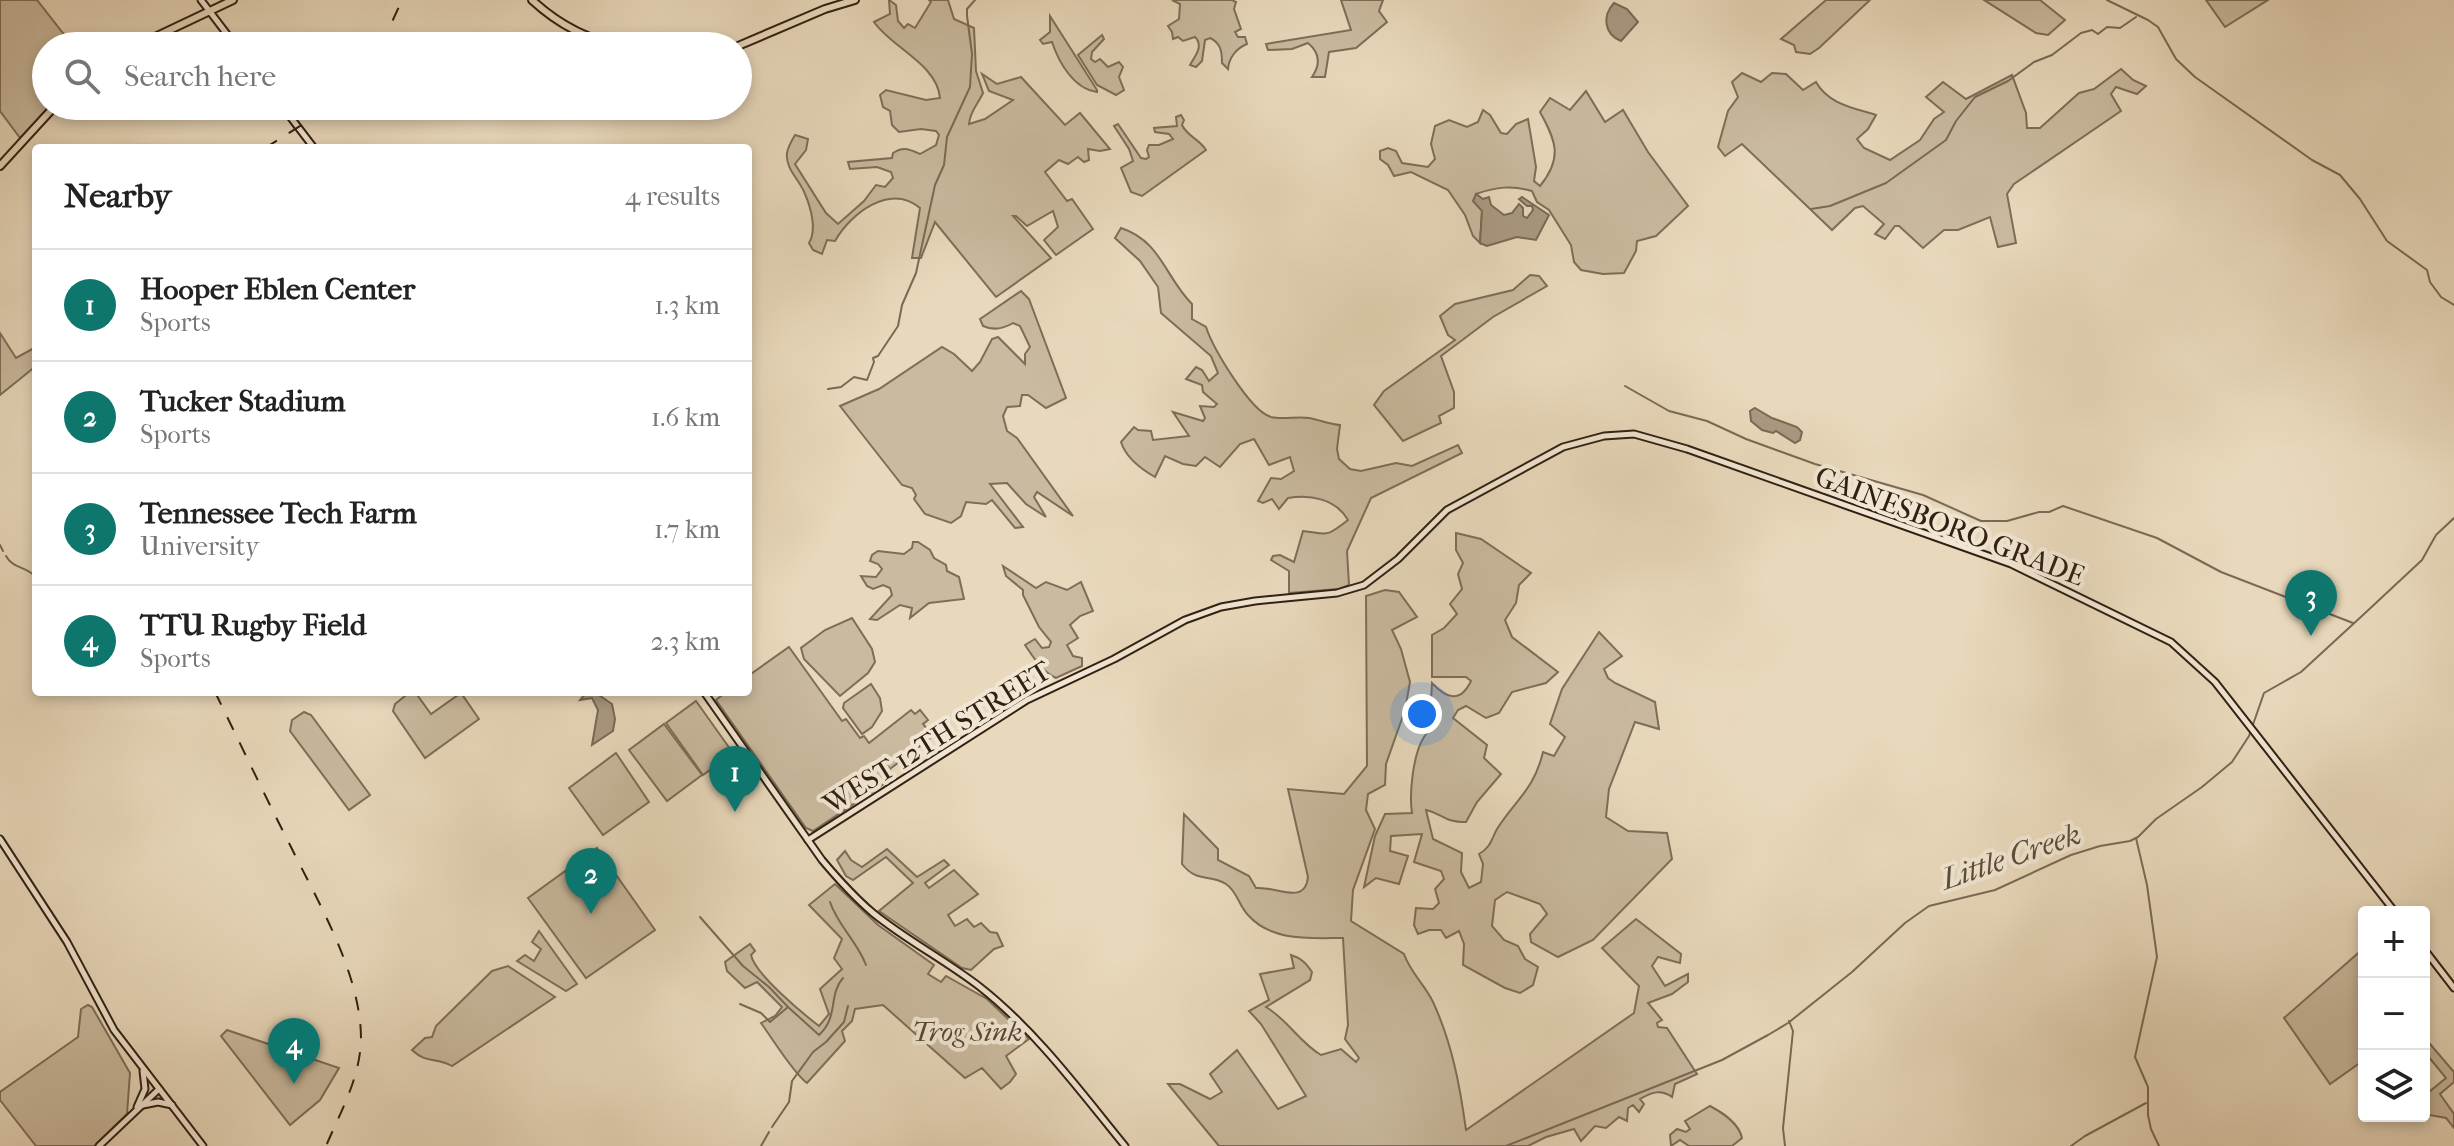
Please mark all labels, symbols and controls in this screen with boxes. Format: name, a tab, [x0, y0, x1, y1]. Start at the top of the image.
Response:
search box	[32, 32, 752, 120]
icon: search	[60, 54, 104, 98]
text: Search here	[124, 59, 276, 94]
text: Nearby	[64, 176, 171, 216]
text: 4 results	[625, 181, 720, 212]
text: Hooper Eblen Center	[140, 272, 415, 307]
text: 1	[85, 290, 95, 321]
text: 1.3 km	[654, 290, 720, 321]
text: Sports	[140, 307, 211, 338]
text: Tucker Stadium	[140, 384, 346, 419]
text: 2	[83, 402, 97, 433]
text: 1.6 km	[651, 402, 720, 433]
text: Sports	[140, 419, 211, 450]
street label: GAINESBORO GRADE	[1811, 459, 2089, 593]
text: Tennessee Tech Farm	[140, 496, 417, 531]
text: 3	[85, 514, 95, 545]
text: 1.7 km	[654, 514, 720, 545]
text: University	[140, 531, 259, 562]
pin: 3	[2285, 570, 2337, 636]
text: TTU Rugby Field	[140, 608, 366, 643]
text: 4	[82, 626, 98, 657]
text: 2.3 km	[650, 626, 720, 657]
text: Sports	[140, 643, 211, 674]
street label: WEST 12TH STREET	[816, 653, 1058, 821]
your location	[1402, 694, 1442, 734]
pin: 1	[709, 746, 761, 812]
water label: Little Creek	[1935, 817, 2085, 898]
pin: 2	[565, 848, 617, 914]
map controls	[2358, 906, 2430, 1122]
button: +	[2358, 906, 2430, 978]
button: −	[2358, 978, 2430, 1050]
park label: Trog Sink	[912, 1015, 1022, 1048]
pin: 4	[268, 1018, 320, 1084]
button: layers	[2358, 1050, 2430, 1122]

